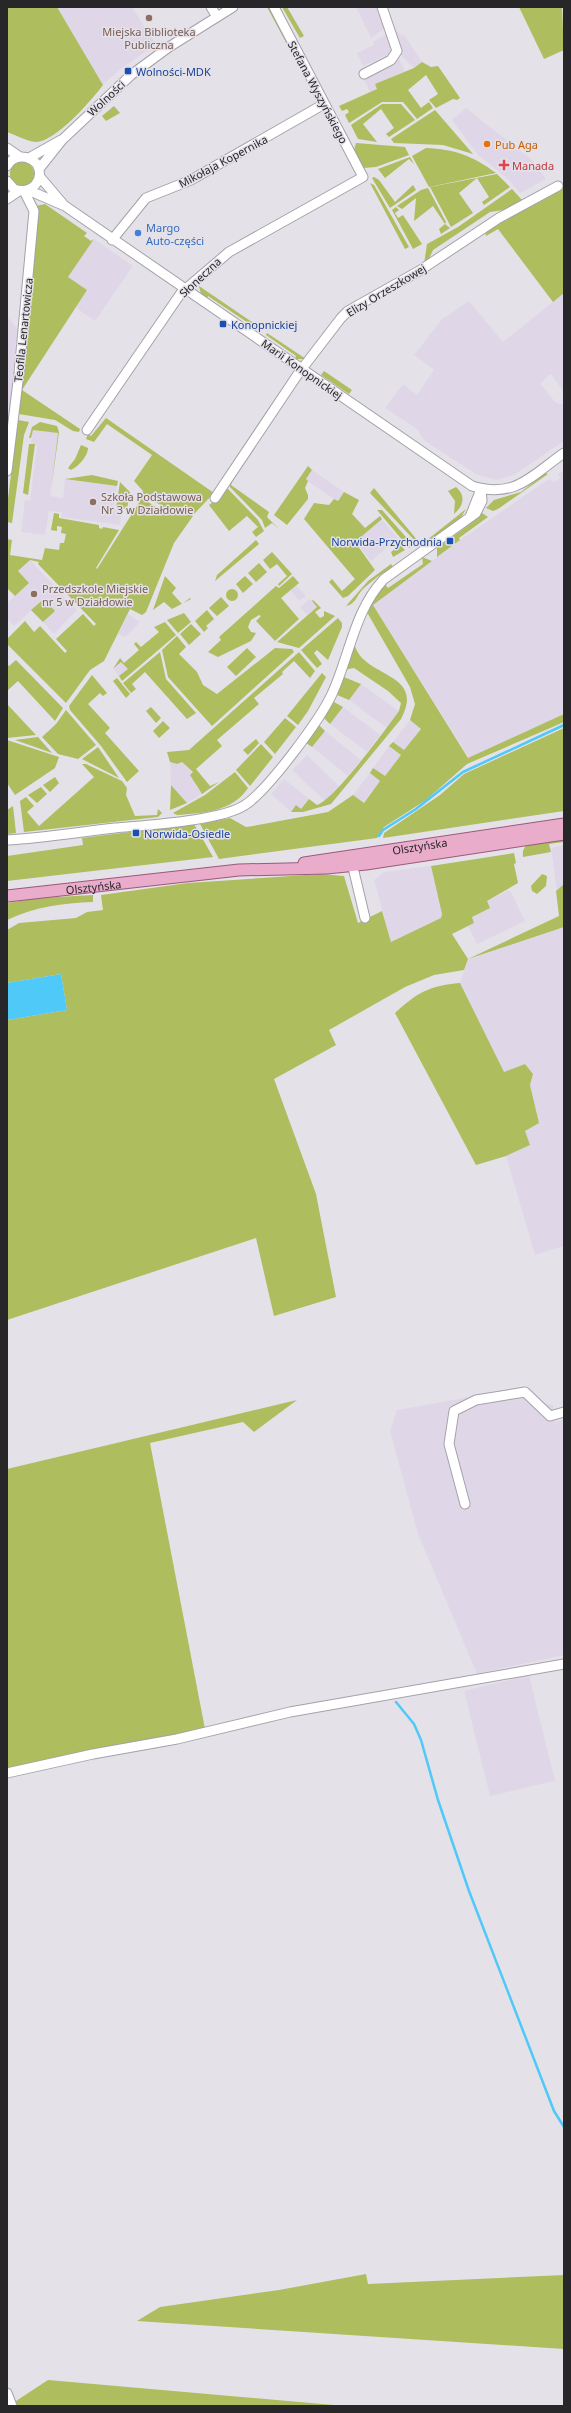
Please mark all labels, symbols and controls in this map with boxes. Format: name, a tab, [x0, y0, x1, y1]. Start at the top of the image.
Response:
marker: Miejska Biblioteka Publiczna	[144, 13, 154, 23]
place label: Miejska Biblioteka Publiczna	[102, 24, 196, 52]
street label: Stefana Wyszyńskiego	[285, 38, 352, 146]
place label: Wolności-MDK	[136, 64, 211, 79]
marker: Wolności-MDK	[123, 66, 133, 76]
street label: Wolności	[84, 77, 128, 119]
street label: Mikołaja Kopernika	[176, 131, 270, 191]
place label: Pub Aga	[495, 137, 538, 152]
marker: Pub Aga	[482, 139, 492, 149]
place label: Manada	[512, 158, 554, 173]
marker: Manada	[499, 160, 509, 170]
place label: Margo Auto-części	[146, 220, 204, 248]
marker: Margo Auto-części	[133, 228, 143, 238]
street label: Słoneczna	[176, 254, 224, 300]
street label: Elizy Orzeszkowej	[343, 260, 429, 320]
street label: Teofila Lenartowicza	[10, 277, 36, 383]
place label: Konopnickiej	[231, 317, 297, 332]
marker: Konopnickiej	[218, 319, 228, 329]
street label: Marii Konopnickiej	[259, 335, 345, 403]
place label: Szkoła Podstawowa Nr 3 w Działdowie	[101, 489, 202, 517]
marker: Szkoła Podstawowa Nr 3 w Działdowie	[88, 497, 98, 507]
place label: Norwida-Przychodnia	[331, 534, 442, 549]
marker: Norwida-Przychodnia	[445, 536, 455, 546]
place label: Przedszkole Miejskie nr 5 w Działdowie	[42, 581, 148, 609]
marker: Przedszkole Miejskie nr 5 w Działdowie	[29, 589, 39, 599]
place label: Norwida-Osiedle	[144, 826, 230, 841]
marker: Norwida-Osiedle	[131, 828, 141, 838]
street label: Olsztyńska	[391, 834, 448, 857]
street label: Olsztyńska	[65, 876, 122, 897]

